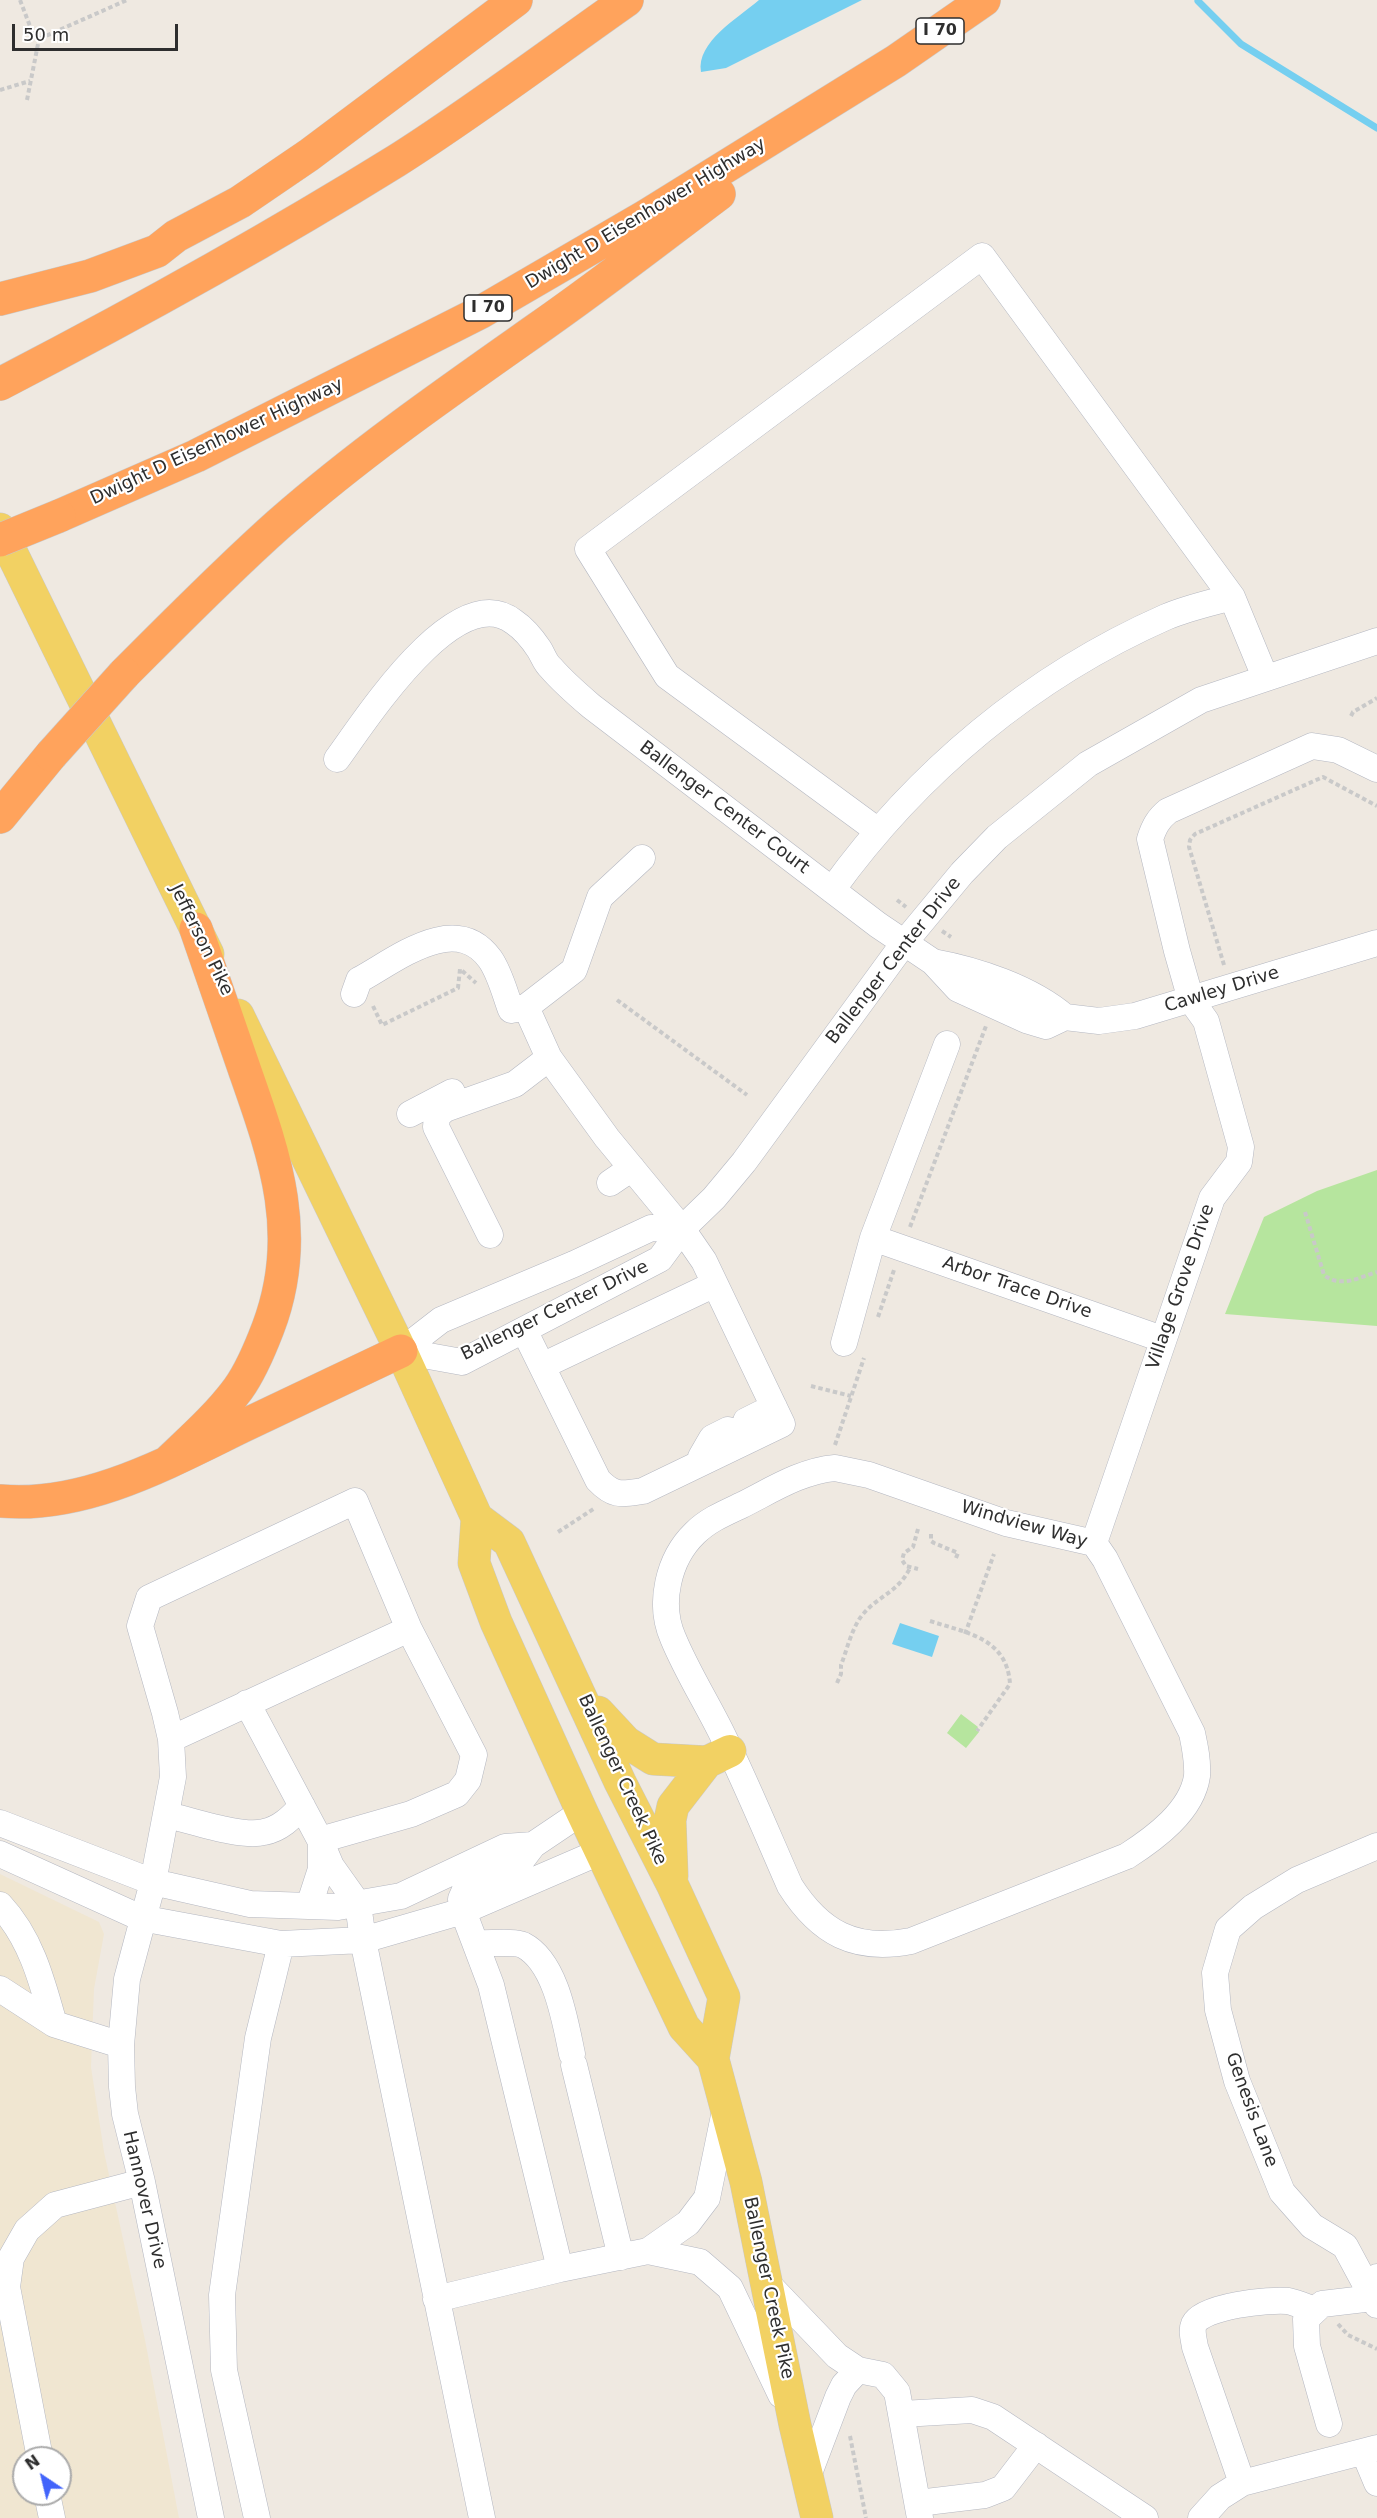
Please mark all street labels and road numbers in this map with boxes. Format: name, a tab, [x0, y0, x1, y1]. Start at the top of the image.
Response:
road number: I 70	[916, 18, 964, 44]
street label: Dwight D Eisenhower Highway	[522, 134, 770, 294]
road number: I 70	[464, 295, 512, 321]
street label: Dwight D Eisenhower Highway	[87, 374, 347, 510]
street label: Ballenger Center Court	[635, 737, 813, 879]
street label: Ballenger Center Drive	[822, 873, 966, 1049]
street label: Jefferson Pike	[165, 881, 237, 999]
street label: Cawley Drive	[1162, 962, 1282, 1018]
street label: Village Grove Drive	[1143, 1201, 1219, 1373]
street label: Arbor Trace Drive	[939, 1252, 1095, 1324]
street label: Ballenger Center Drive	[458, 1256, 652, 1366]
street label: Windview Way	[958, 1497, 1090, 1553]
street label: Ballenger Creek Pike	[573, 1691, 671, 1869]
street label: Genesis Lane	[1220, 2050, 1282, 2170]
street label: Hannover Drive	[118, 2129, 170, 2271]
street label: Ballenger Creek Pike	[738, 2195, 798, 2381]

